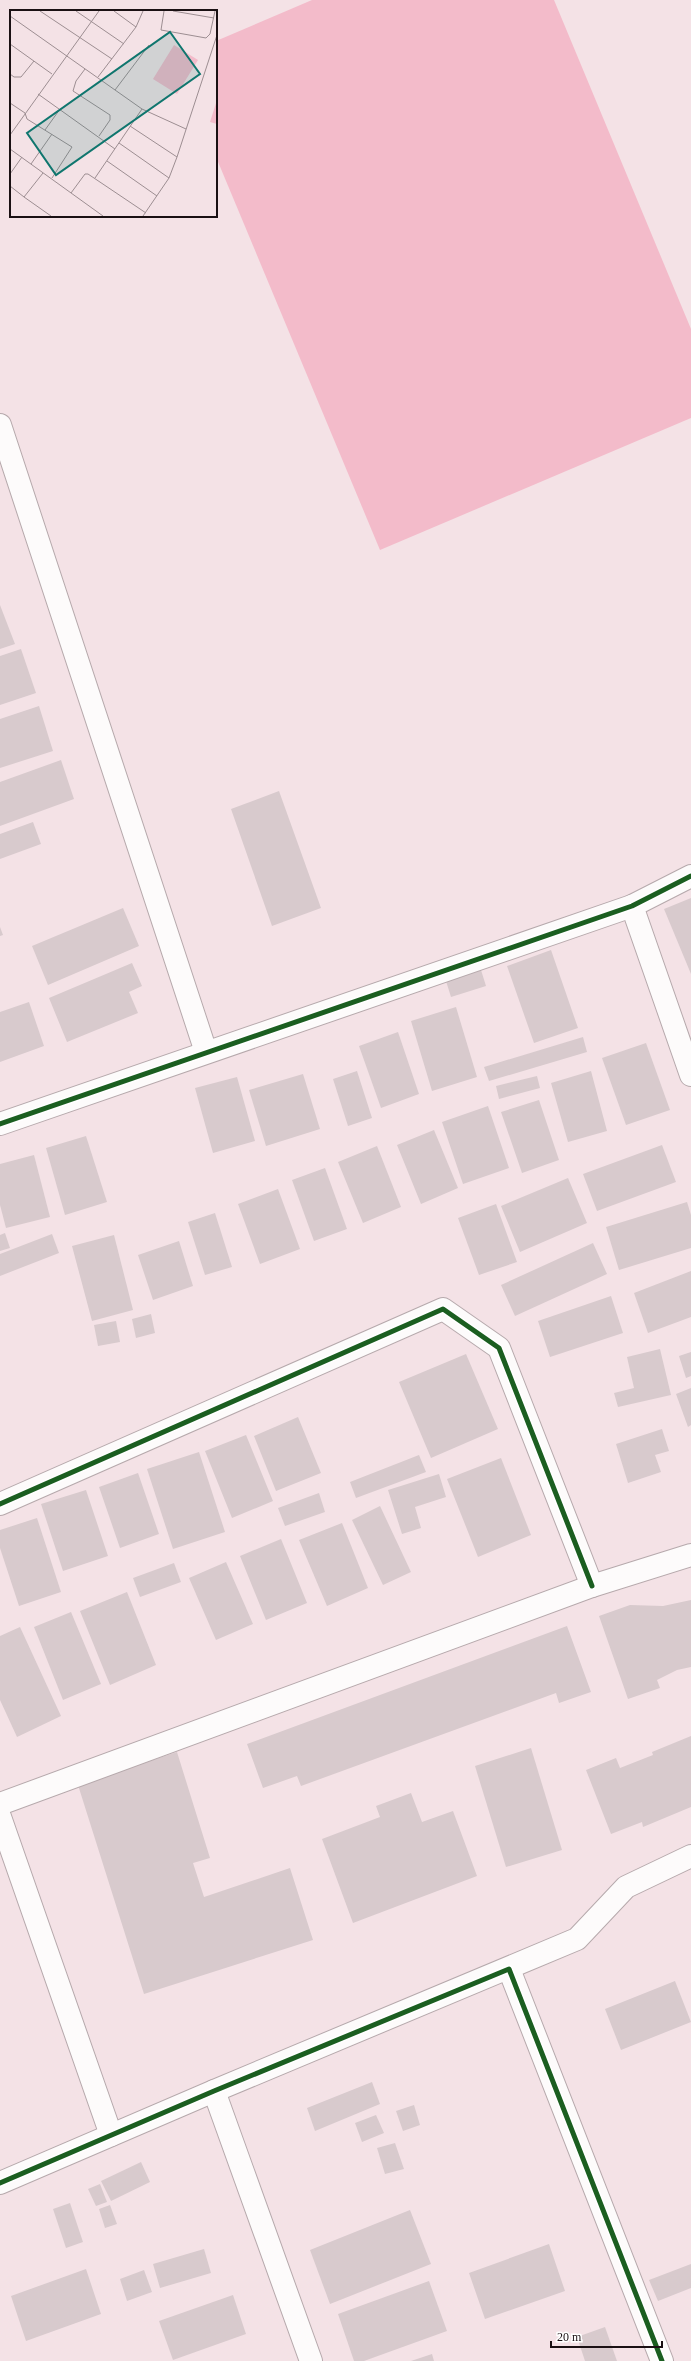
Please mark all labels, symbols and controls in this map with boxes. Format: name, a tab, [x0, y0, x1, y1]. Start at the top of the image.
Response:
inset map	[10, 10, 217, 217]
scale bar	[551, 2323, 662, 2349]
text: 20 m	[557, 2330, 582, 2344]

